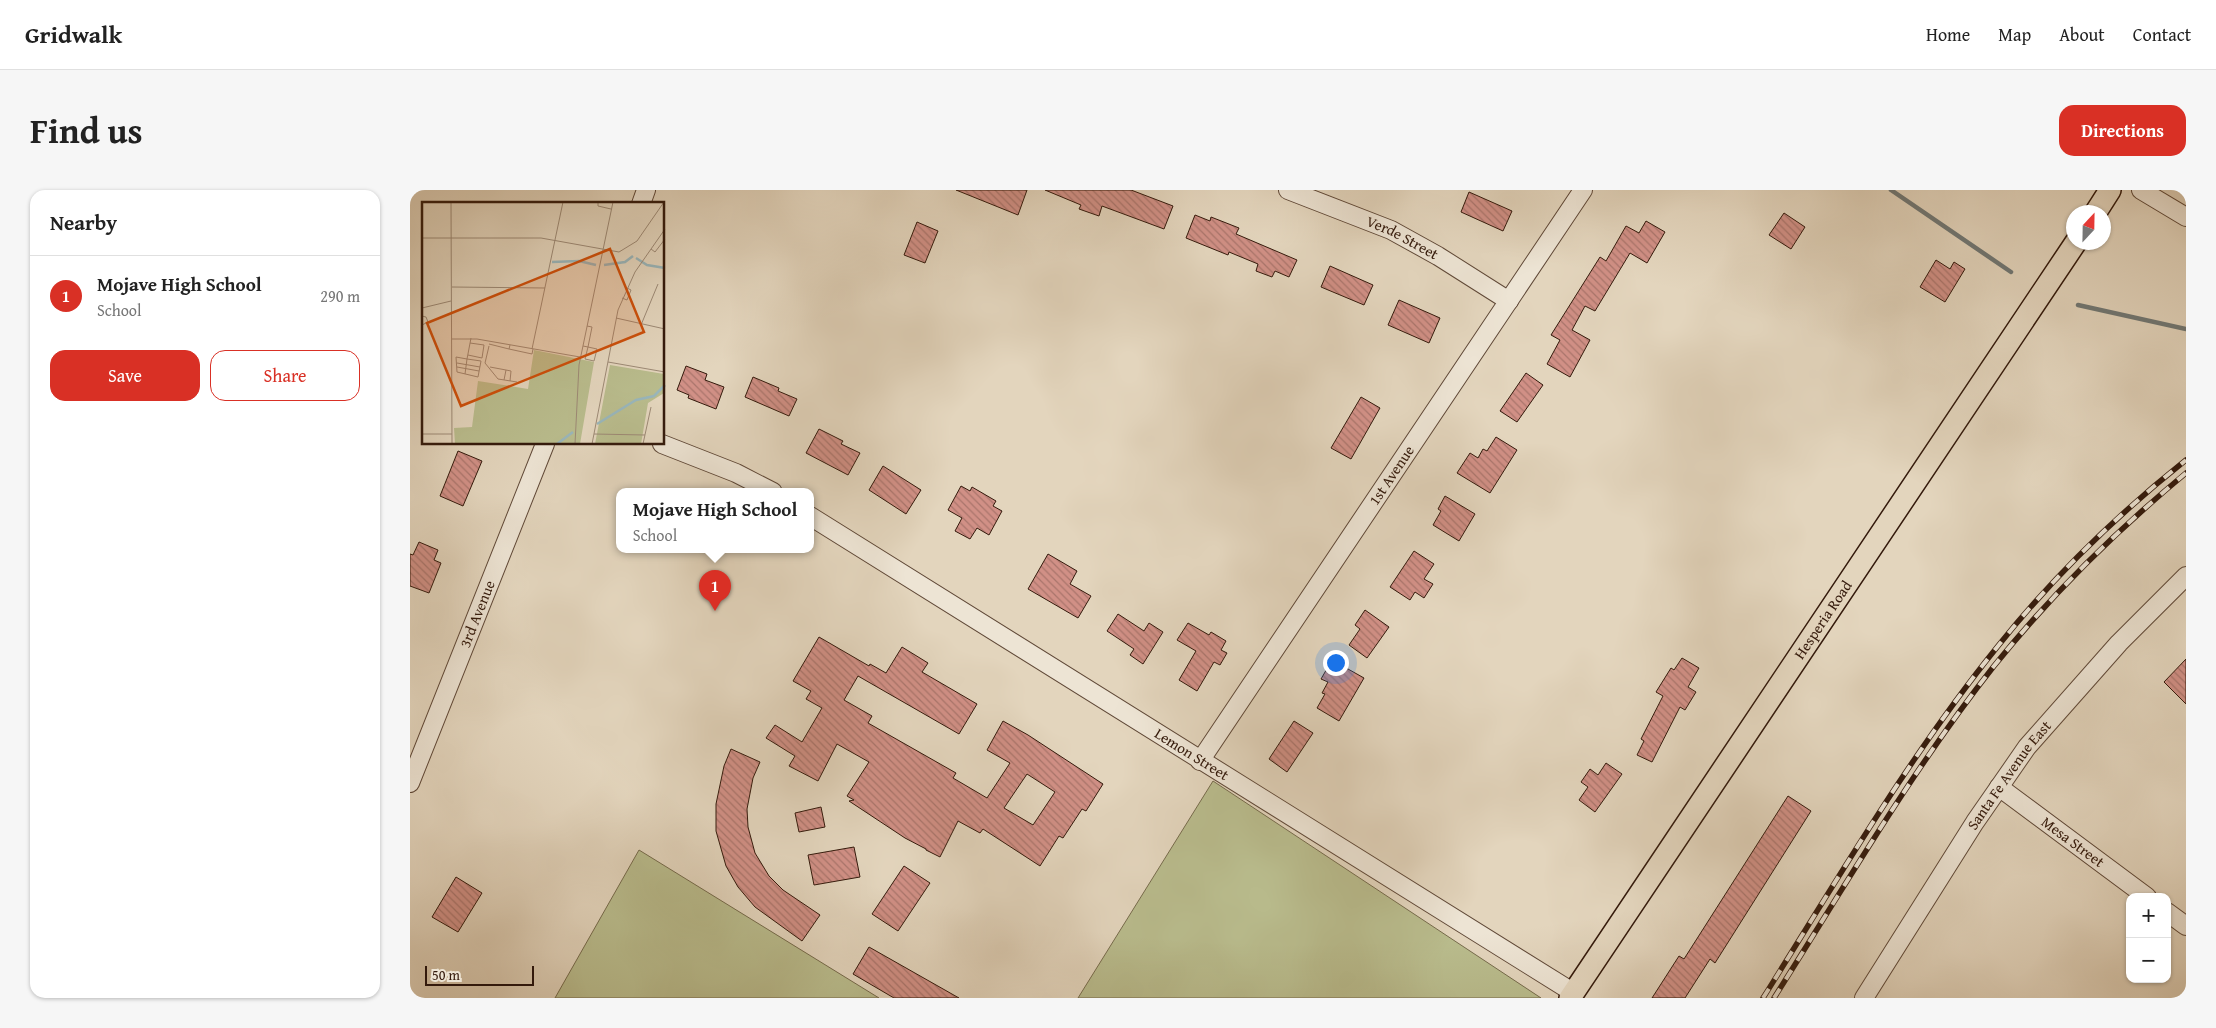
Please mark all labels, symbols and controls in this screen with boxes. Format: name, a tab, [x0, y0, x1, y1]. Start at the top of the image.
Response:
text: Gridwalk	[25, 17, 122, 52]
text: Home	[1926, 21, 1970, 48]
text: Map	[1998, 21, 2031, 48]
text: About	[2059, 21, 2105, 48]
text: Contact	[2133, 21, 2191, 48]
text: Find us	[30, 105, 143, 156]
button: Directions	[2059, 105, 2186, 156]
inset map	[422, 202, 665, 445]
north arrow	[2066, 205, 2111, 250]
text: Nearby	[50, 207, 117, 238]
street label: Verde Street	[1363, 210, 1443, 265]
text: Mojave High School	[97, 270, 262, 298]
text: 1	[62, 284, 70, 308]
text: 290 m	[320, 284, 360, 308]
text: School	[97, 298, 141, 322]
button: Save	[50, 350, 200, 401]
button: Share	[210, 350, 360, 401]
street label: 1st Avenue	[1364, 441, 1419, 509]
popup	[616, 488, 814, 553]
text: Mojave High School	[633, 495, 797, 523]
text: School	[633, 523, 677, 547]
pin: 1	[699, 570, 731, 611]
street label: Hesperia Road	[1789, 576, 1857, 663]
street label: 3rd Avenue	[454, 577, 500, 650]
your location	[1323, 650, 1349, 676]
street label: Santa Fe Avenue East	[1962, 715, 2056, 834]
street label: Lemon Street	[1151, 723, 1234, 785]
street label: Mesa Street	[2037, 811, 2110, 872]
map controls	[2126, 893, 2171, 983]
button: +	[2126, 893, 2171, 938]
button: −	[2126, 938, 2171, 983]
scale bar	[425, 963, 534, 986]
text: 50 m	[432, 965, 460, 985]

